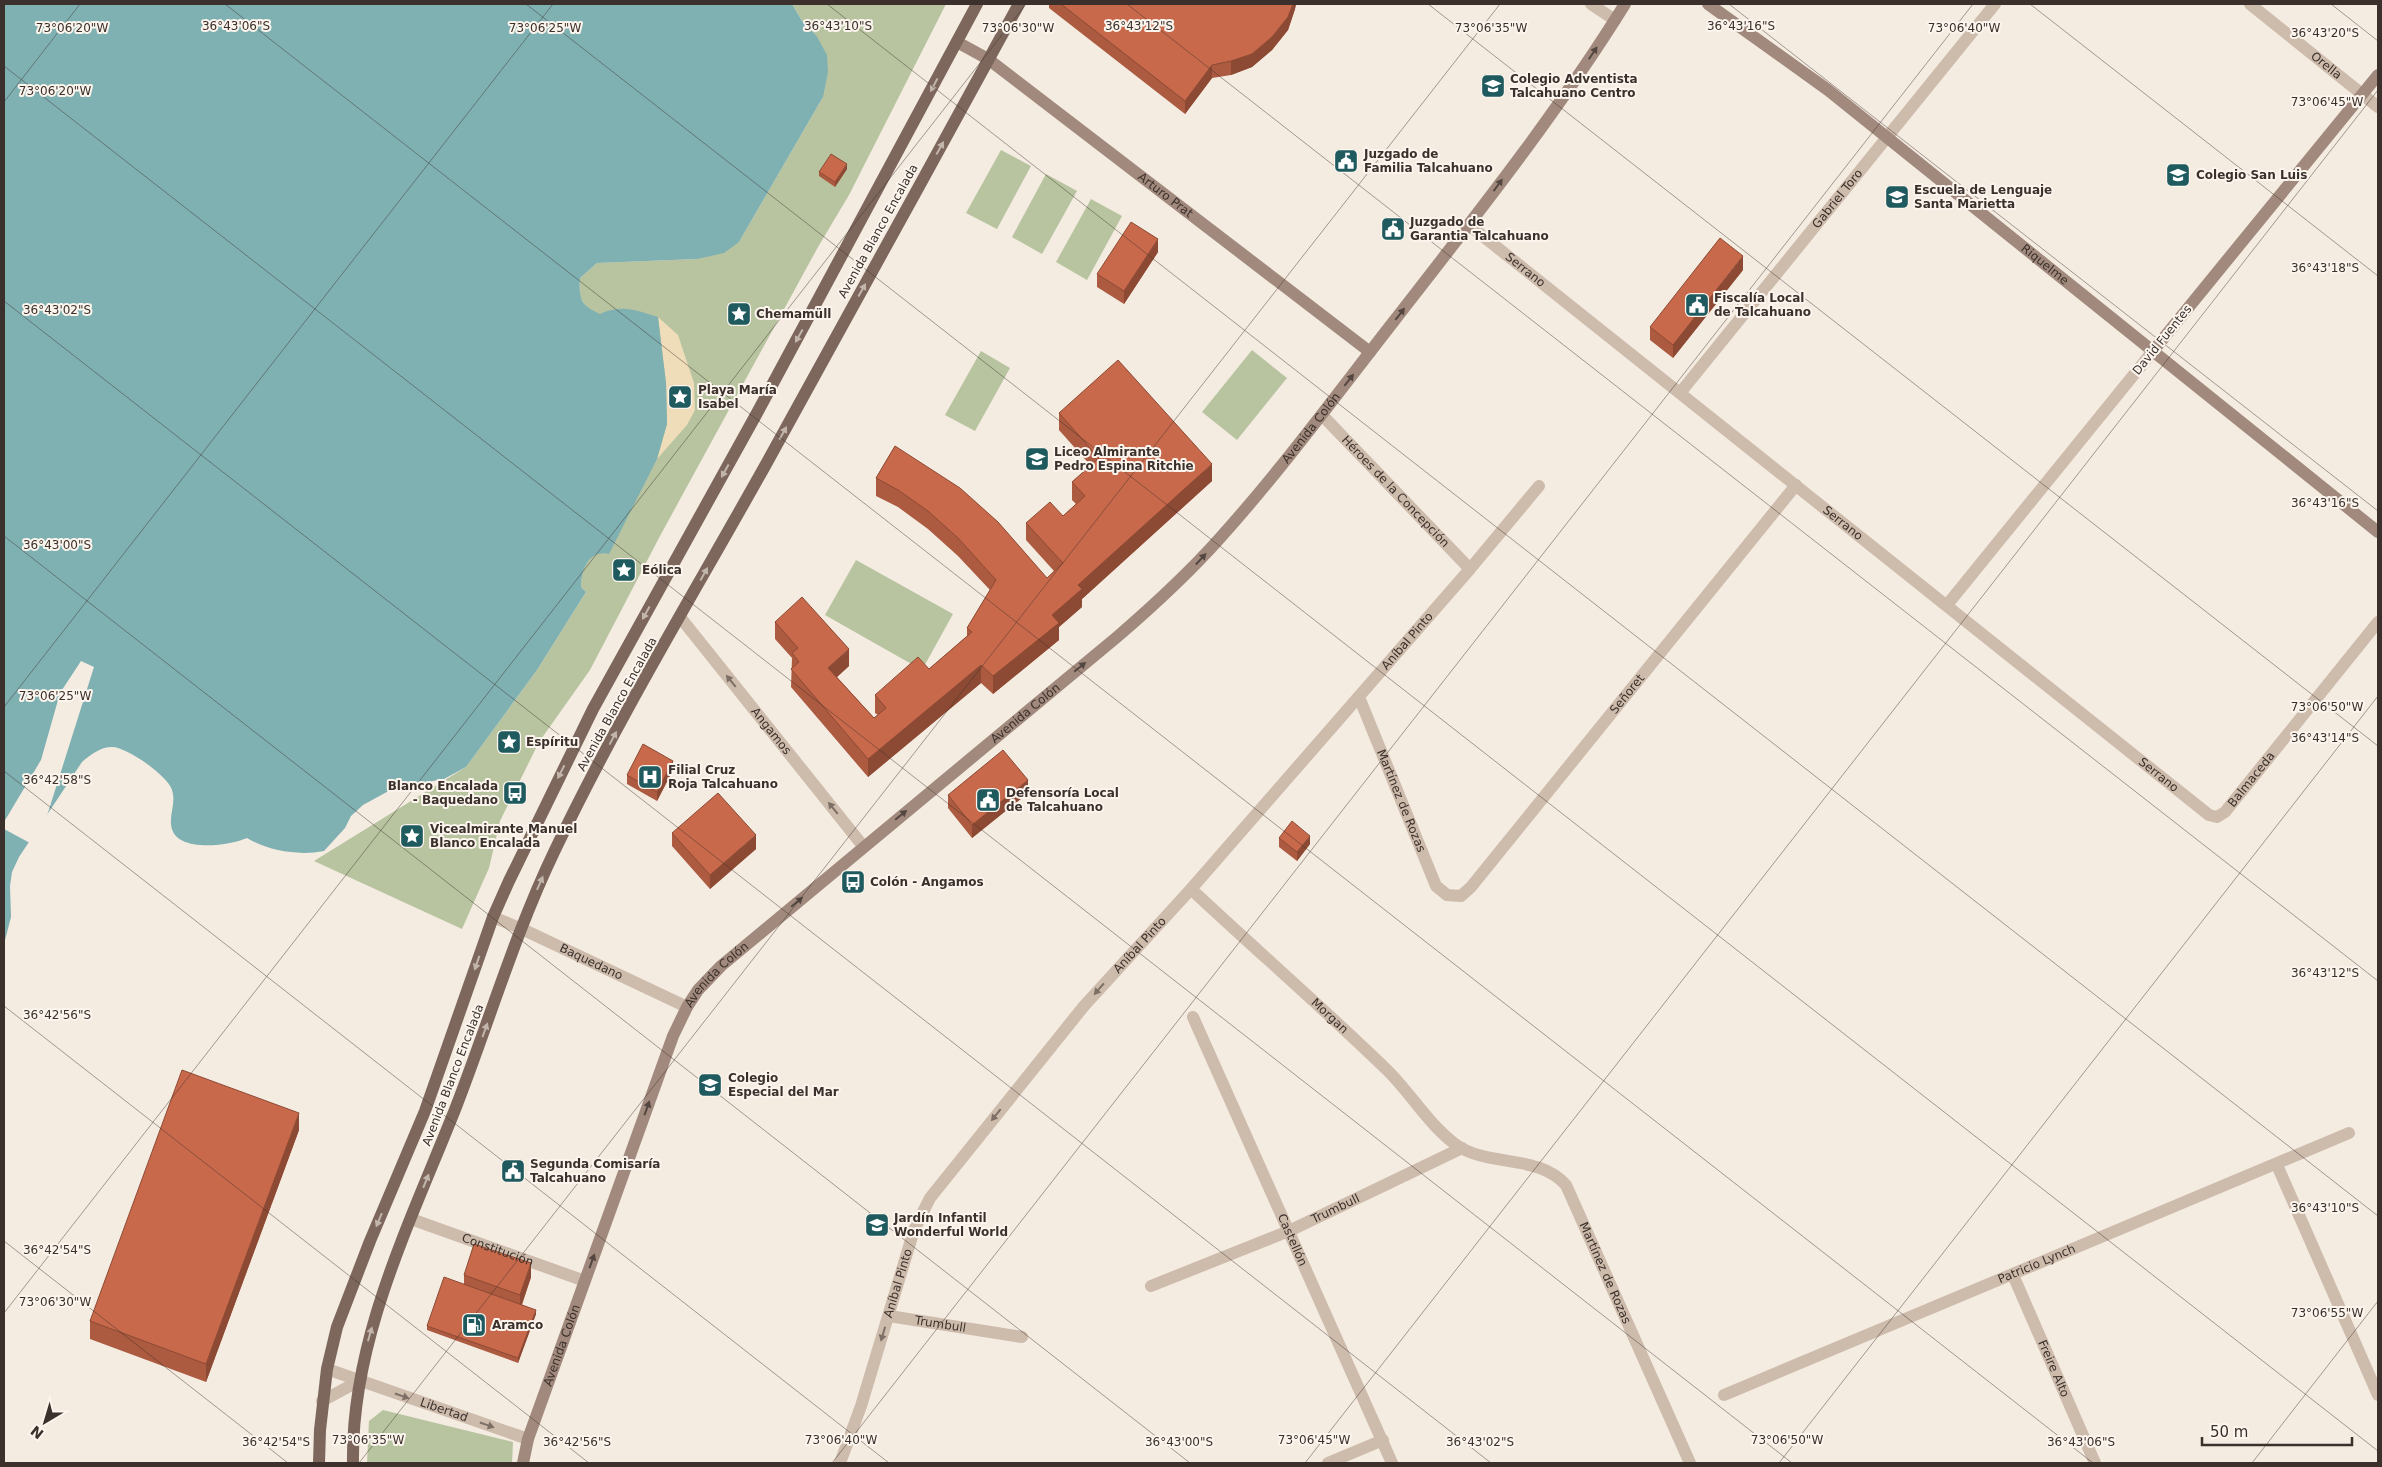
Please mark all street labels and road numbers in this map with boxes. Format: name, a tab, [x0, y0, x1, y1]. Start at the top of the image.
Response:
street label: Orella	[2308, 49, 2345, 82]
street label: Avenida Blanco Encalada	[835, 162, 921, 300]
street label: Gabriel Toro	[1809, 166, 1865, 231]
street label: Arturo Prat	[1135, 170, 1196, 221]
street label: Riquelme	[2018, 241, 2071, 288]
street label: Serrano	[1503, 250, 1548, 290]
street label: David Fuentes	[2130, 302, 2194, 378]
street label: Avenida Colón	[1279, 390, 1343, 466]
street label: Héroes de la Concepción	[1339, 433, 1452, 550]
street label: Serrano	[1820, 503, 1865, 543]
street label: Aníbal Pinto	[1378, 610, 1436, 673]
street label: Avenida Blanco Encalada	[574, 635, 660, 773]
street label: Señoret	[1607, 671, 1647, 717]
street label: Avenida Colón	[988, 680, 1063, 746]
street label: Angamos	[748, 705, 794, 757]
street label: Martínez de Rozas	[1374, 747, 1428, 854]
street label: Balmaceda	[2225, 749, 2278, 810]
street label: Serrano	[2136, 755, 2181, 795]
street label: Aníbal Pinto	[1110, 914, 1169, 976]
street label: Avenida Colón	[682, 939, 751, 1010]
street label: Baquedano	[557, 941, 625, 983]
street label: Morgan	[1308, 995, 1351, 1036]
street label: Avenida Blanco Encalada	[419, 1002, 487, 1148]
street label: Trumbull	[1308, 1191, 1362, 1227]
street label: Castellón	[1275, 1212, 1310, 1268]
street label: Martínez de Rozas	[1576, 1220, 1634, 1326]
street label: Constitución	[460, 1231, 535, 1269]
street label: Patricio Lynch	[1996, 1241, 2077, 1286]
street label: Aníbal Pinto	[881, 1247, 915, 1319]
street label: Avenida Colón	[541, 1303, 583, 1388]
street label: Trumbull	[913, 1313, 967, 1335]
street label: Freire Alto	[2035, 1338, 2072, 1399]
street label: Libertad	[418, 1395, 470, 1425]

